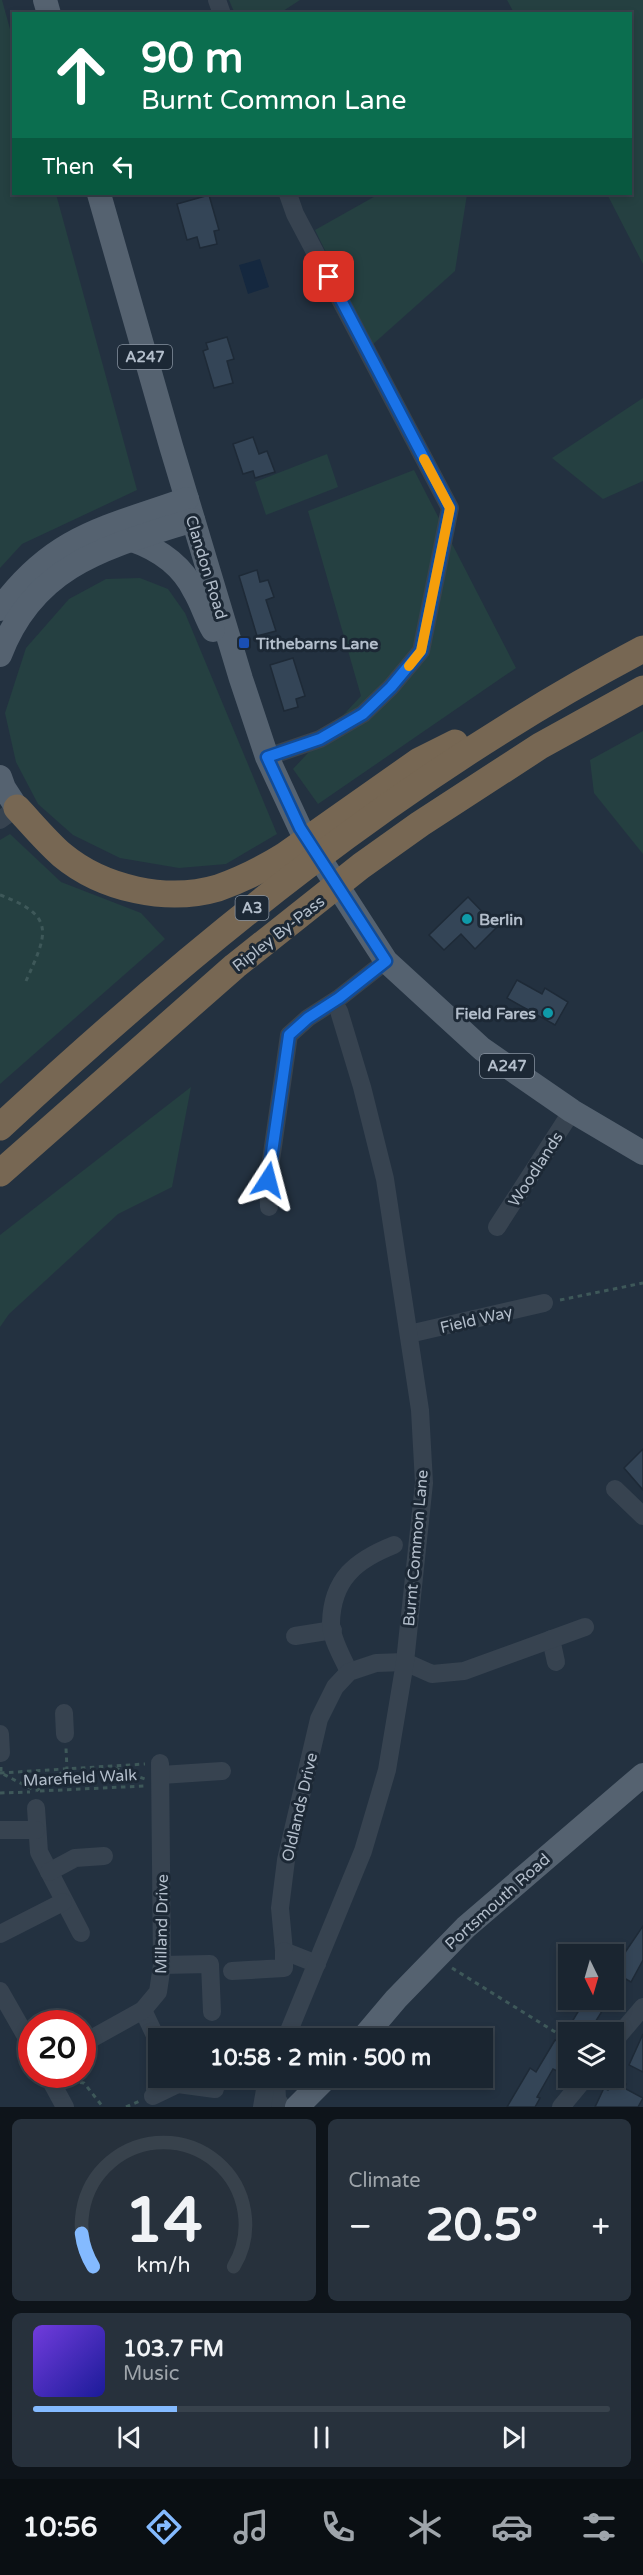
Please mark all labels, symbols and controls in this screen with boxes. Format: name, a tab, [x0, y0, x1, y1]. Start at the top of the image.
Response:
text: 90 m	[141, 33, 243, 84]
icon: ahead	[42, 36, 120, 114]
text: Burnt Common Lane	[141, 84, 406, 117]
icon: left	[107, 150, 140, 183]
text: Then	[42, 154, 95, 180]
pin	[303, 251, 354, 302]
icon: arrive	[312, 260, 345, 293]
road number: A247	[118, 345, 172, 369]
street label: Clandon Road	[181, 513, 231, 622]
place label: Tithebarns Lane	[255, 634, 378, 654]
marker: Tithebarns Lane	[237, 636, 251, 650]
street label: Ripley By-Pass	[228, 892, 329, 976]
road number: A3	[236, 896, 268, 920]
place label: Berlin	[479, 910, 523, 930]
marker: Berlin	[460, 912, 474, 926]
place label: Field Fares	[455, 1004, 536, 1024]
marker: Field Fares	[541, 1006, 555, 1020]
road number: A247	[480, 1054, 534, 1078]
street label: Woodlands	[504, 1128, 568, 1211]
position arrow	[236, 1148, 300, 1212]
street label: Field Way	[438, 1302, 515, 1338]
street label: Burnt Common Lane	[399, 1469, 433, 1627]
street label: Oldlands Drive	[278, 1751, 322, 1864]
street label: Marefield Walk	[23, 1765, 138, 1791]
street label: Portsmouth Road	[441, 1849, 554, 1954]
street label: Milland Drive	[151, 1874, 173, 1974]
north arrow	[558, 1944, 624, 2010]
map controls	[558, 1944, 624, 2088]
speed limit sign: 20	[18, 2010, 96, 2088]
button: layers	[558, 2022, 624, 2088]
text: 10:58 · 2 min · 500 m	[210, 2045, 431, 2071]
text: Climate	[349, 2169, 421, 2193]
text: 14	[125, 2184, 203, 2259]
text: 20.5°	[425, 2199, 538, 2253]
text: −	[349, 2207, 372, 2246]
text: +	[591, 2207, 610, 2246]
text: km/h	[137, 2252, 191, 2278]
text: 103.7 FM	[123, 2336, 224, 2362]
text: Music	[123, 2362, 179, 2386]
icon: previous	[113, 2421, 146, 2454]
icon: pause	[305, 2421, 338, 2454]
icon: next	[497, 2421, 530, 2454]
icon: directions	[143, 2506, 185, 2548]
icon: music	[230, 2506, 272, 2548]
icon: phone	[317, 2506, 359, 2548]
icon: climate	[404, 2506, 446, 2548]
icon: car	[491, 2506, 533, 2548]
icon: filters	[578, 2506, 620, 2548]
text: 10:56	[23, 2511, 97, 2544]

